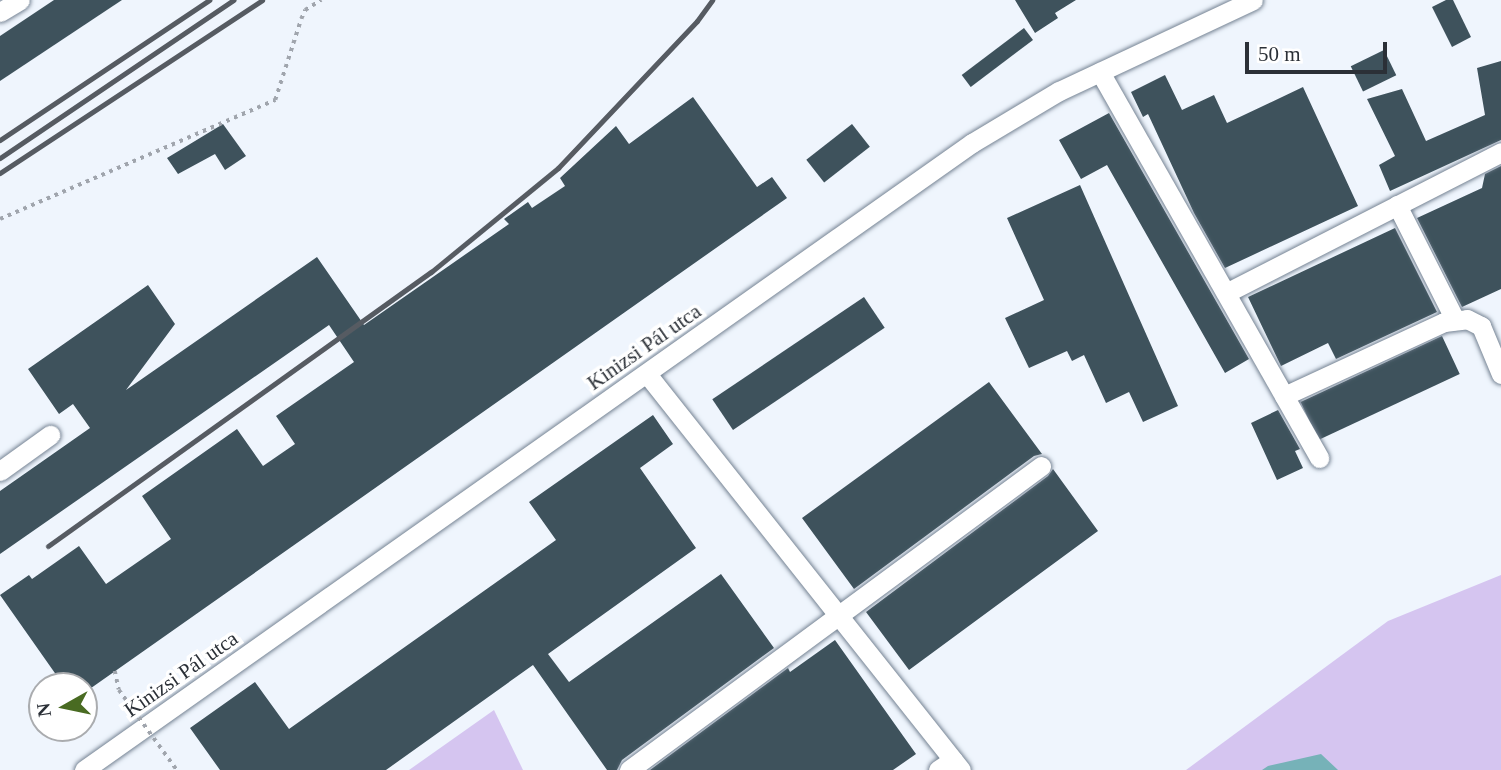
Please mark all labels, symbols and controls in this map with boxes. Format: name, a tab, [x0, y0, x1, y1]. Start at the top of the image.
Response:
scale bar	[1249, 28, 1391, 72]
text: 50 m	[1258, 42, 1301, 66]
street label: Kinizsi Pál utca	[582, 299, 706, 395]
street label: Kinizsi Pál utca	[119, 626, 243, 722]
north arrow	[28, 672, 98, 742]
text: N	[32, 702, 55, 718]

